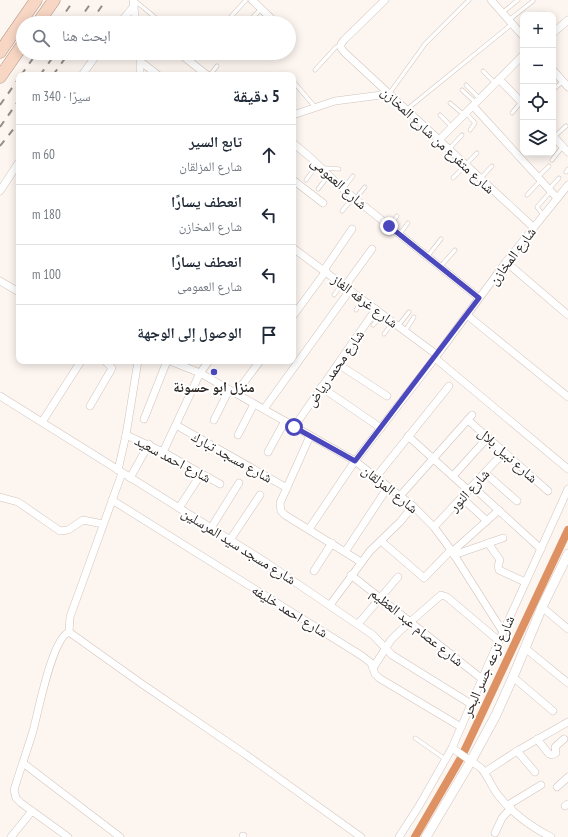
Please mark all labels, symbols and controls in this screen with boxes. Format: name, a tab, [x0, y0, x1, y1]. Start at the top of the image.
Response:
map controls	[520, 12, 556, 156]
button: +	[520, 12, 556, 48]
search box	[16, 16, 296, 60]
text: ابحث هنا	[62, 26, 111, 45]
icon: search	[30, 27, 52, 49]
button: −	[520, 48, 556, 84]
street label: شارع متفرع من شارع المخازن	[377, 83, 499, 198]
button: locate	[520, 84, 556, 120]
text: 5 دقيقة	[233, 85, 280, 107]
text: سيرًا · 340 m	[32, 88, 91, 105]
button: layers	[520, 120, 556, 156]
text: تابع السير	[189, 132, 242, 151]
icon: ahead	[258, 144, 280, 166]
text: 60 m	[32, 146, 55, 163]
street label: شارع العمومى	[306, 153, 371, 214]
text: شارع المزلقان	[179, 158, 242, 175]
text: انعطف يسارًا	[171, 192, 242, 211]
icon: left	[258, 204, 280, 226]
text: 180 m	[32, 206, 61, 223]
route end	[380, 217, 398, 235]
text: شارع المخازن	[179, 218, 242, 235]
street label: شارع المخازن	[484, 223, 540, 289]
text: انعطف يسارًا	[171, 252, 242, 271]
icon: left	[258, 264, 280, 286]
text: 100 m	[32, 266, 61, 283]
street label: شارع غرفه الغاز	[327, 270, 402, 333]
text: شارع العمومى	[177, 278, 242, 295]
text: الوصول إلى الوجهة	[137, 323, 242, 342]
icon: arrive	[258, 324, 280, 346]
street label: شارع محمد رياض	[302, 326, 369, 411]
marker: منزل ابو حسونة	[209, 367, 219, 377]
place label: منزل ابو حسونة	[173, 378, 255, 396]
route start	[285, 418, 303, 436]
street label: شارع نبيل بلال	[474, 423, 542, 487]
street label: شارع مسجد تبارك	[188, 427, 276, 488]
street label: شارع احمد سعيد	[131, 431, 214, 488]
street label: شارع المزلقان	[357, 461, 422, 518]
street label: شارع النور	[444, 465, 494, 517]
street label: شارع مسجد سيد المرسلين	[178, 503, 300, 589]
street label: شارع احمد خليفه	[248, 580, 331, 642]
street label: شارع عصام عبد العظيم	[366, 584, 467, 671]
street label: شارع ترعه جسر البحر	[457, 613, 519, 721]

